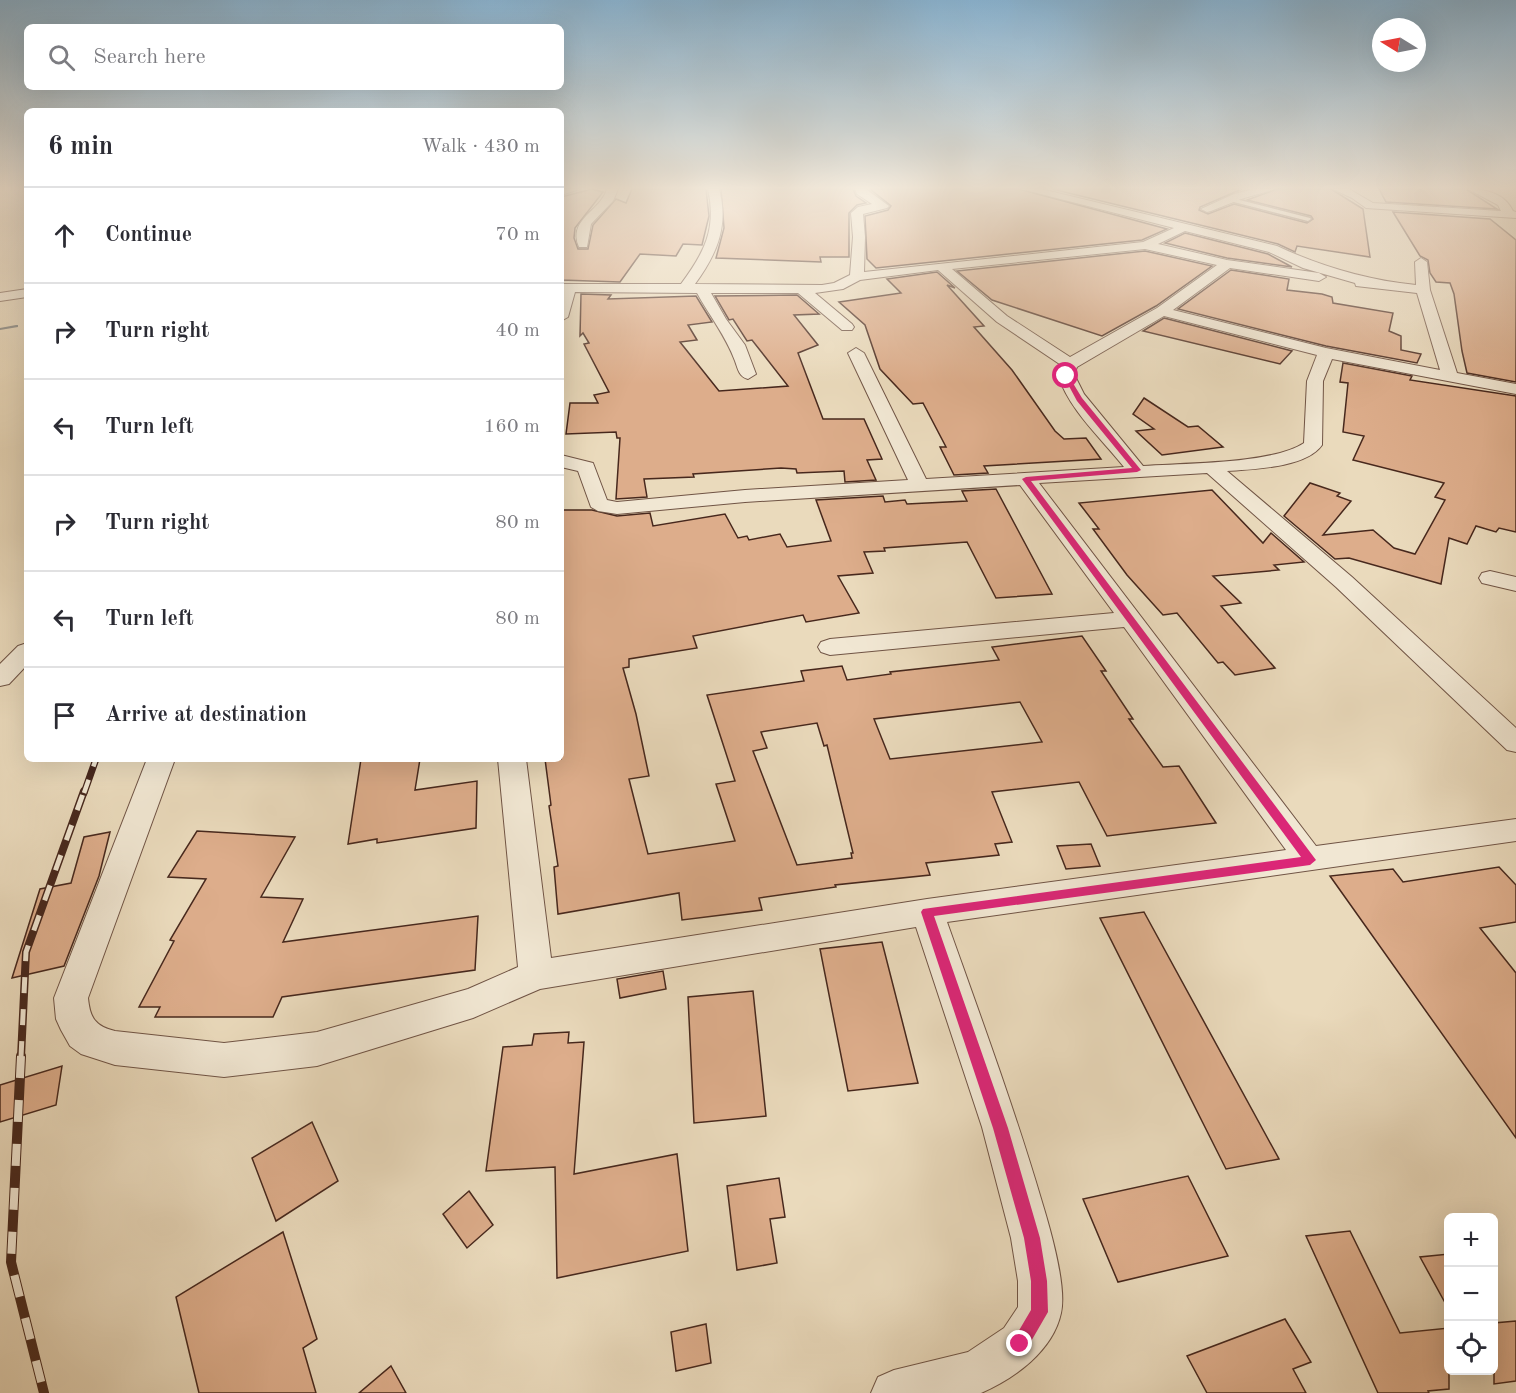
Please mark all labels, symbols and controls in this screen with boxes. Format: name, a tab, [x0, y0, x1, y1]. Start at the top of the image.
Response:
north arrow	[1372, 18, 1426, 72]
search box	[24, 24, 564, 90]
icon: search	[45, 41, 78, 74]
text: Search here	[93, 46, 206, 68]
text: 6 min	[48, 134, 113, 160]
text: Walk · 430 m	[421, 137, 540, 157]
icon: ahead	[48, 219, 81, 252]
text: Continue	[105, 224, 192, 246]
text: 70 m	[495, 225, 540, 245]
icon: right	[48, 315, 81, 348]
text: Turn right	[105, 320, 209, 342]
text: 40 m	[495, 321, 540, 341]
route start	[1052, 362, 1078, 388]
icon: left	[48, 411, 81, 444]
text: Turn left	[105, 416, 194, 438]
text: 160 m	[484, 417, 540, 437]
icon: right	[48, 507, 81, 540]
text: Turn right	[105, 512, 209, 534]
text: 80 m	[495, 513, 540, 533]
icon: left	[48, 603, 81, 636]
text: Turn left	[105, 608, 194, 630]
text: 80 m	[495, 609, 540, 629]
icon: arrive	[48, 699, 81, 732]
text: Arrive at destination	[105, 704, 307, 726]
map controls	[1444, 1213, 1498, 1375]
button: +	[1444, 1213, 1498, 1267]
button: −	[1444, 1267, 1498, 1321]
button: locate	[1444, 1321, 1498, 1375]
route end	[1006, 1330, 1032, 1356]

